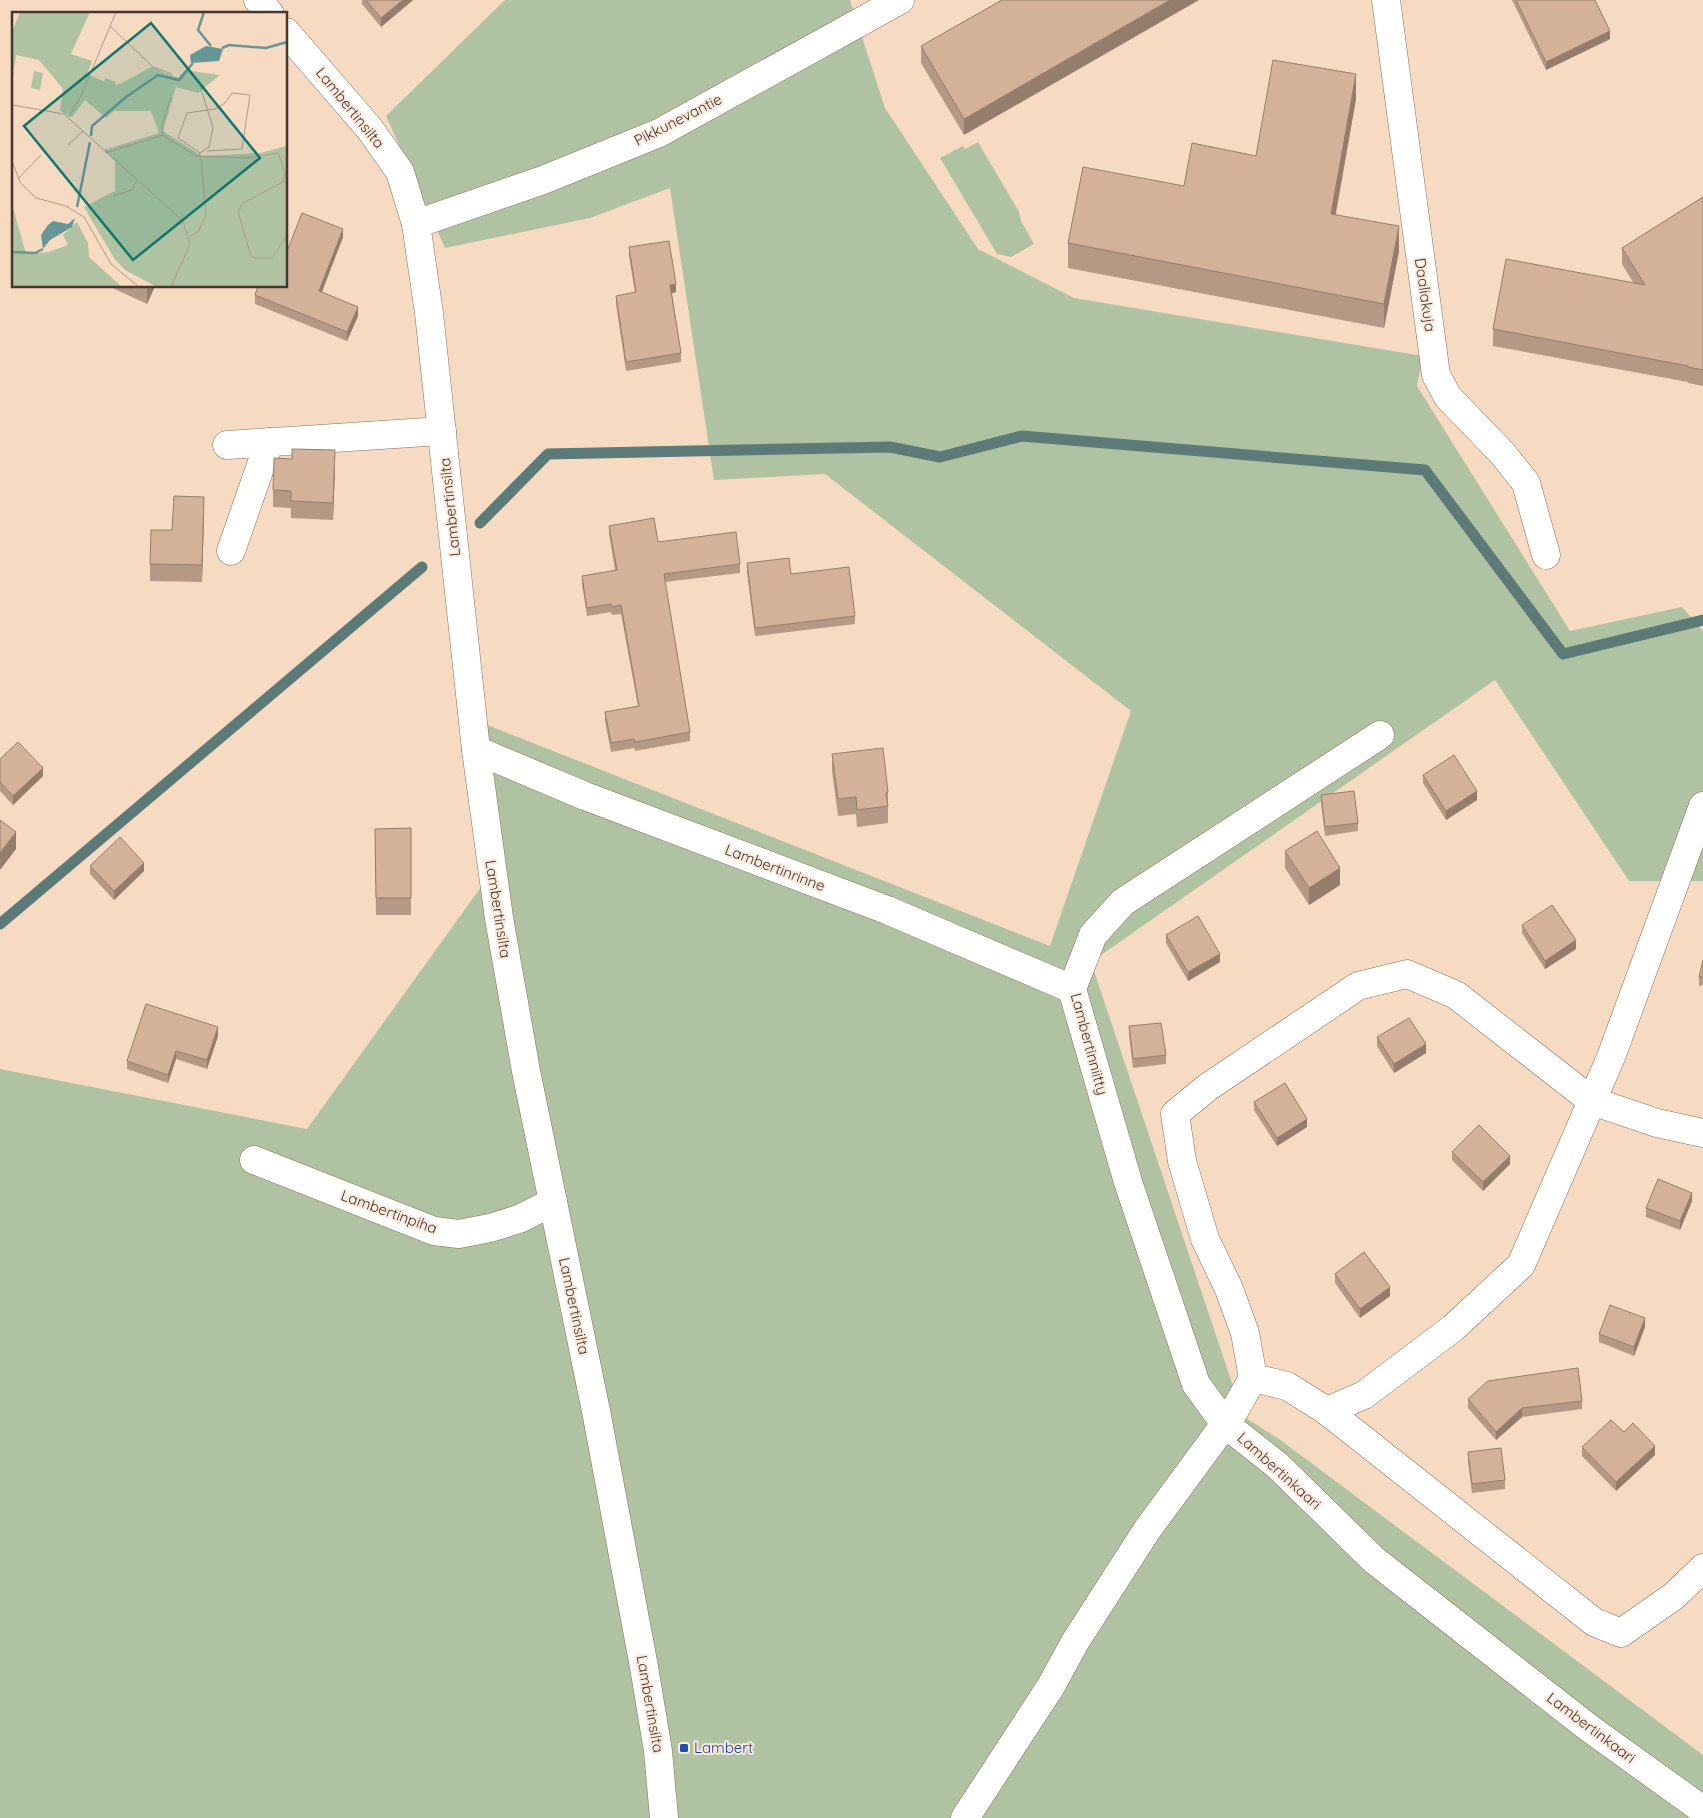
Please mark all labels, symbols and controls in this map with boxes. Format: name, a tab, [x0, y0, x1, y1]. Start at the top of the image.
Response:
inset map	[12, 12, 288, 288]
street label: Lambertinsilta	[312, 63, 389, 152]
street label: Pikkunevantie	[631, 89, 725, 150]
street label: Daaliakuja	[1411, 257, 1440, 333]
street label: Lambertinsilta	[435, 457, 464, 557]
street label: Lambertinrinne	[722, 840, 828, 895]
street label: Lambertinsilta	[481, 859, 516, 959]
street label: Lambertinniitty	[1067, 991, 1112, 1097]
street label: Lambertinpiha	[338, 1185, 440, 1238]
street label: Lambertinsilta	[555, 1256, 594, 1356]
street label: Lambertinkaari	[1233, 1428, 1325, 1513]
street label: Lambertinsilta	[633, 1654, 668, 1754]
street label: Lambertinkaari	[1543, 1688, 1639, 1767]
place label: Lambert	[694, 1738, 753, 1757]
marker: Lambert	[678, 1742, 690, 1754]

